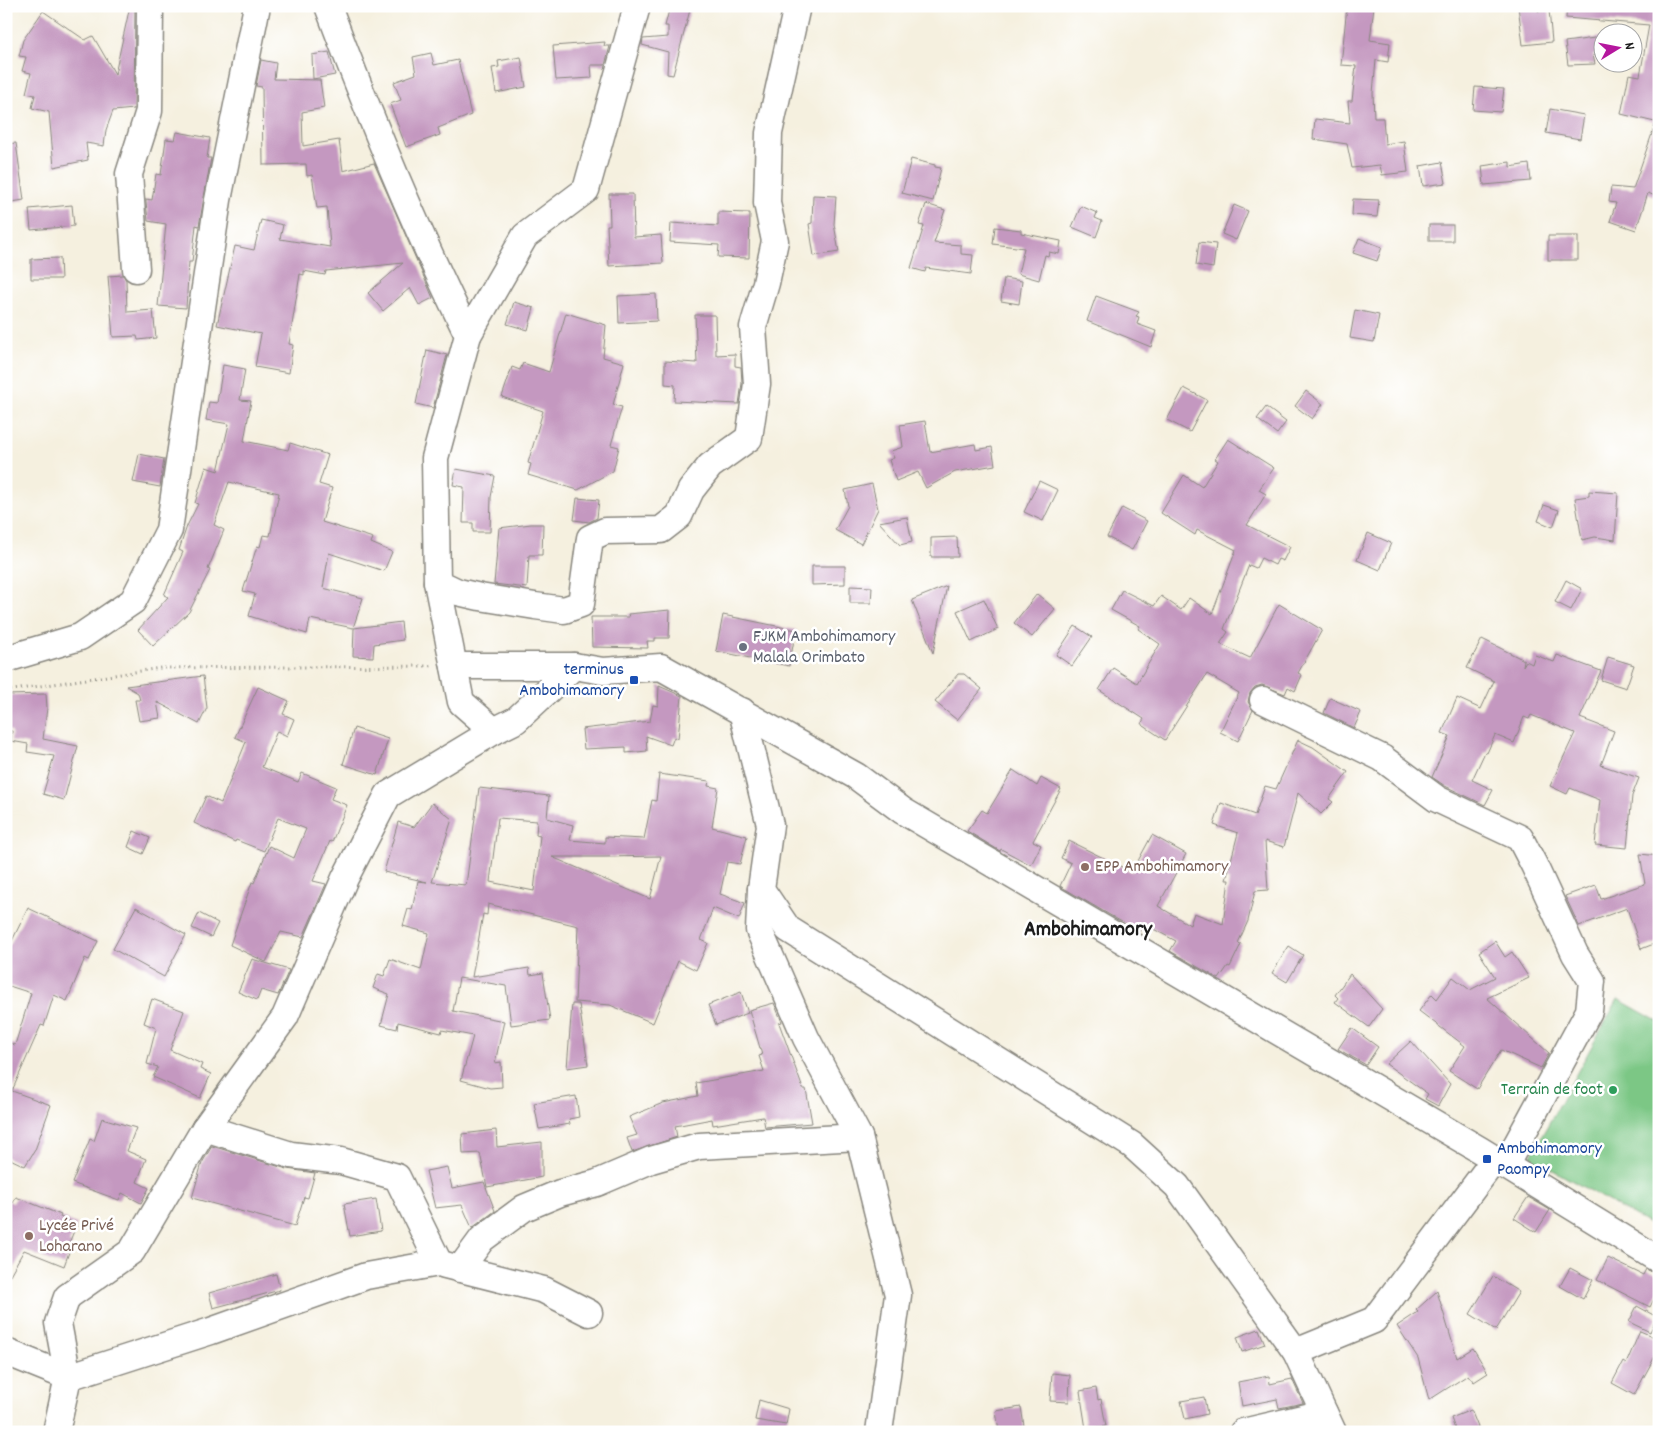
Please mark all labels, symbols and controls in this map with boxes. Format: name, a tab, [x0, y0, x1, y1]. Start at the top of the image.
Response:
north arrow	[1592, 22, 1642, 72]
text: N	[1618, 41, 1639, 51]
place label: FJKM Ambohimamory Malala Orimbato	[753, 625, 896, 671]
marker: FJKM Ambohimamory Malala Orimbato	[737, 641, 749, 653]
place label: terminus Ambohimamory	[519, 658, 625, 704]
marker: terminus Ambohimamory	[628, 674, 640, 686]
place label: EPP Ambohimamory	[1095, 855, 1229, 880]
marker: EPP Ambohimamory	[1079, 861, 1091, 873]
district label: Ambohimamory	[1024, 915, 1153, 946]
place label: Terrain de foot	[1501, 1078, 1603, 1103]
marker: Terrain de foot	[1607, 1084, 1619, 1096]
place label: Ambohimamory Paompy	[1497, 1137, 1602, 1183]
marker: Ambohimamory Paompy	[1481, 1153, 1493, 1165]
place label: Lycée Privé Loharano	[39, 1214, 114, 1260]
marker: Lycée Privé Loharano	[23, 1230, 35, 1242]

